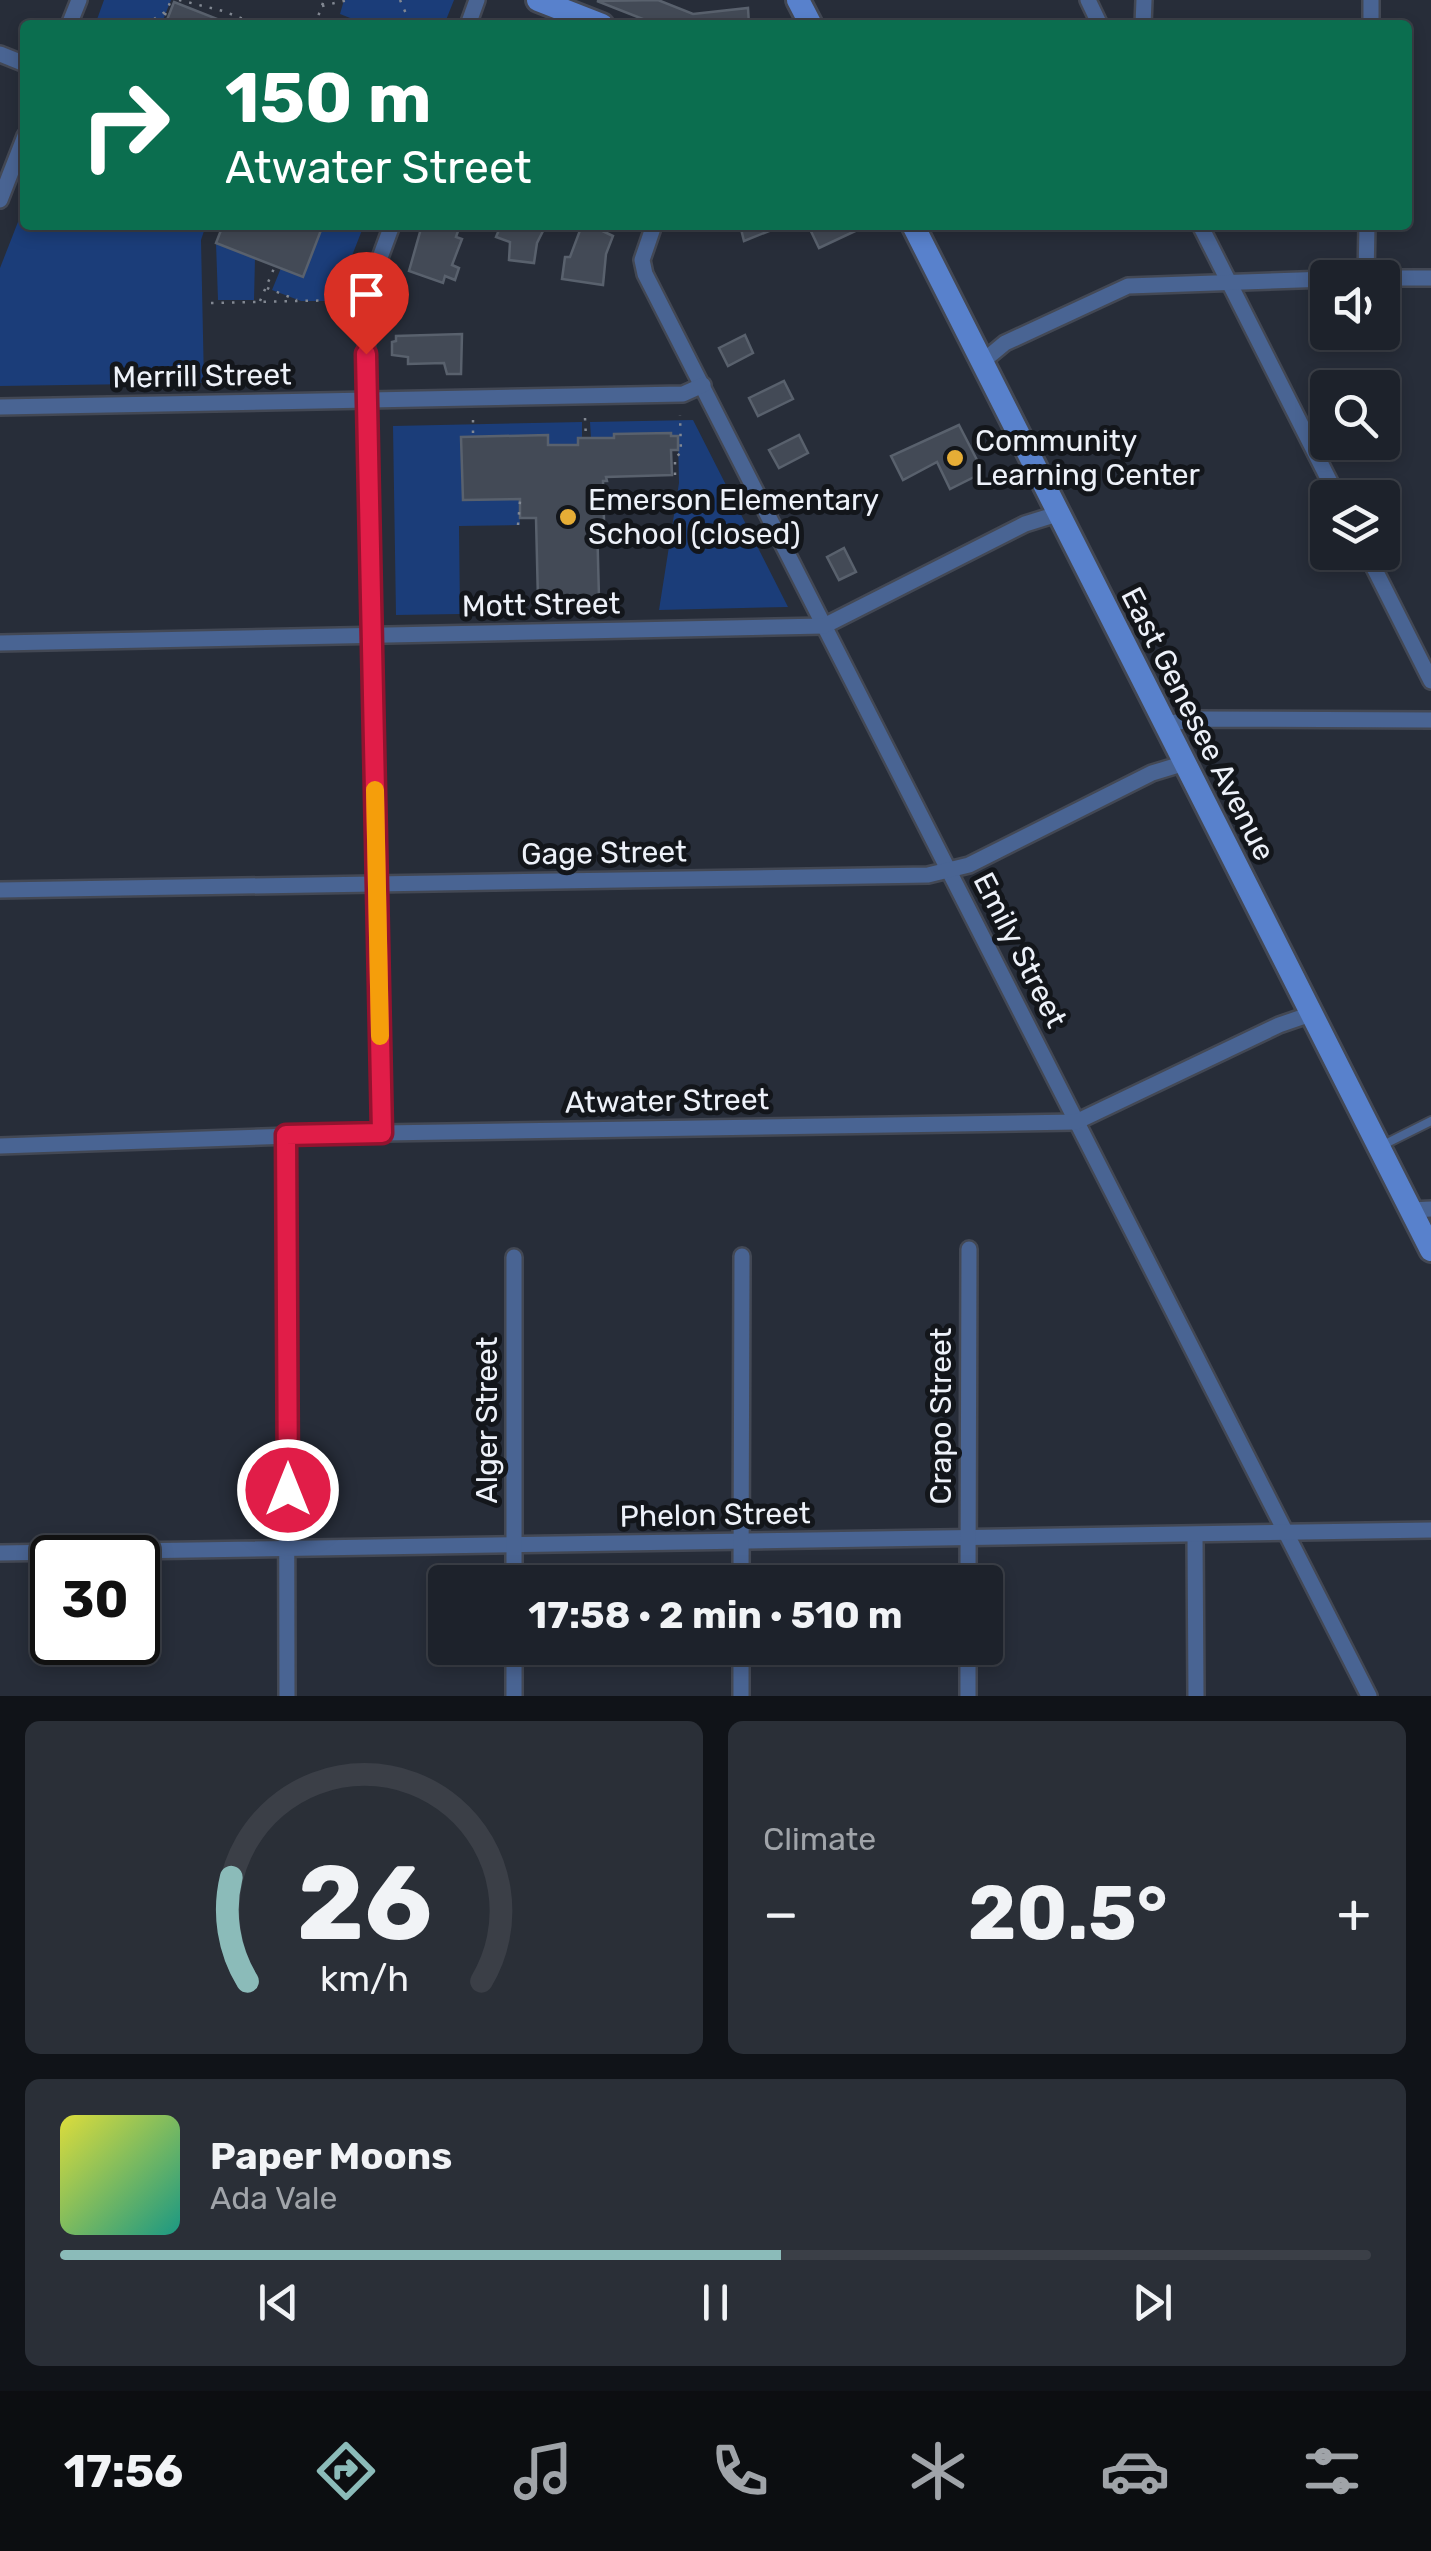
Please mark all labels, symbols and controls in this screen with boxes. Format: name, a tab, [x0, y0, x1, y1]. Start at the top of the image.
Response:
text: 150 m	[225, 57, 432, 140]
icon: right	[60, 60, 190, 190]
text: Atwater Street	[225, 141, 532, 194]
pin	[324, 252, 409, 355]
map controls	[1310, 260, 1400, 570]
button: sound	[1310, 260, 1400, 350]
icon: arrive	[339, 267, 394, 322]
street label: Merrill Street	[112, 356, 292, 396]
button: search	[1310, 370, 1400, 460]
place label: Community Learning Center	[975, 423, 1200, 493]
marker: Community Learning Center	[944, 447, 966, 469]
button: layers	[1310, 480, 1400, 570]
place label: Emerson Elementary School (closed)	[588, 482, 879, 552]
marker: Emerson Elementary School (closed)	[557, 506, 579, 528]
street label: East Genesee Avenue	[1113, 581, 1283, 867]
street label: Mott Street	[461, 586, 621, 624]
street label: Gage Street	[521, 834, 687, 872]
street label: Emily Street	[966, 866, 1075, 1034]
street label: Atwater Street	[565, 1081, 770, 1121]
street label: Crapo Street	[923, 1327, 959, 1504]
street label: Alger Street	[469, 1336, 505, 1503]
position arrow	[236, 1438, 340, 1542]
street label: Phelon Street	[619, 1495, 811, 1535]
speed limit sign: 30	[30, 1535, 160, 1665]
text: 17:58 · 2 min · 510 m	[528, 1592, 903, 1638]
text: Climate	[763, 1820, 876, 1858]
text: 26	[296, 1842, 432, 1965]
text: 20.5°	[968, 1869, 1168, 1958]
text: −	[763, 1881, 799, 1946]
text: +	[1337, 1881, 1371, 1946]
text: km/h	[319, 1958, 409, 2000]
text: Paper Moons	[210, 2133, 452, 2179]
text: Ada Vale	[210, 2179, 337, 2217]
icon: previous	[251, 2275, 306, 2330]
icon: pause	[688, 2275, 743, 2330]
icon: next	[1125, 2275, 1180, 2330]
icon: directions	[311, 2436, 381, 2506]
icon: music	[508, 2436, 578, 2506]
icon: phone	[705, 2436, 775, 2506]
icon: climate	[903, 2436, 973, 2506]
icon: car	[1100, 2436, 1170, 2506]
icon: filters	[1297, 2436, 1367, 2506]
text: 17:56	[64, 2445, 183, 2498]

